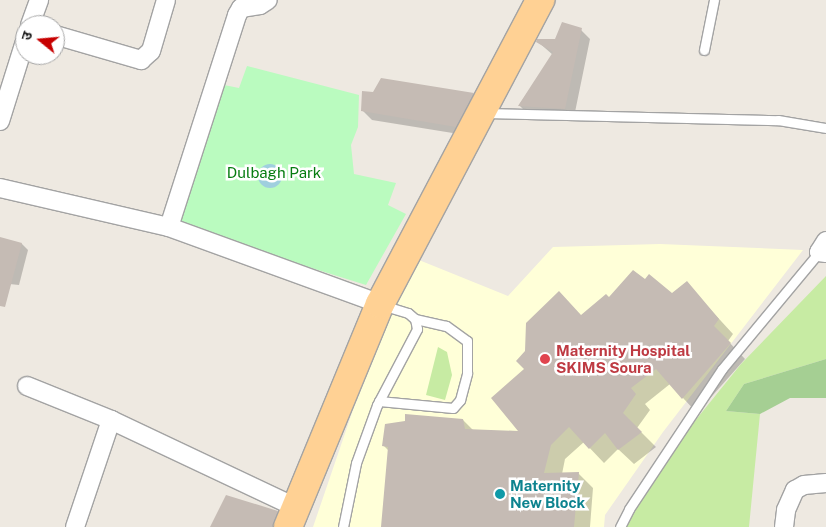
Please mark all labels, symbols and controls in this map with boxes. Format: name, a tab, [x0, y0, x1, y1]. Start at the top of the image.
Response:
north arrow	[15, 15, 65, 65]
text: उ	[18, 30, 35, 42]
park label: Dulbagh Park	[227, 164, 321, 182]
place label: Maternity Hospital SKIMS Soura	[556, 341, 690, 376]
marker: Maternity Hospital SKIMS Soura	[538, 352, 552, 366]
place label: Maternity New Block	[510, 476, 585, 511]
marker: Maternity New Block	[494, 488, 506, 500]

